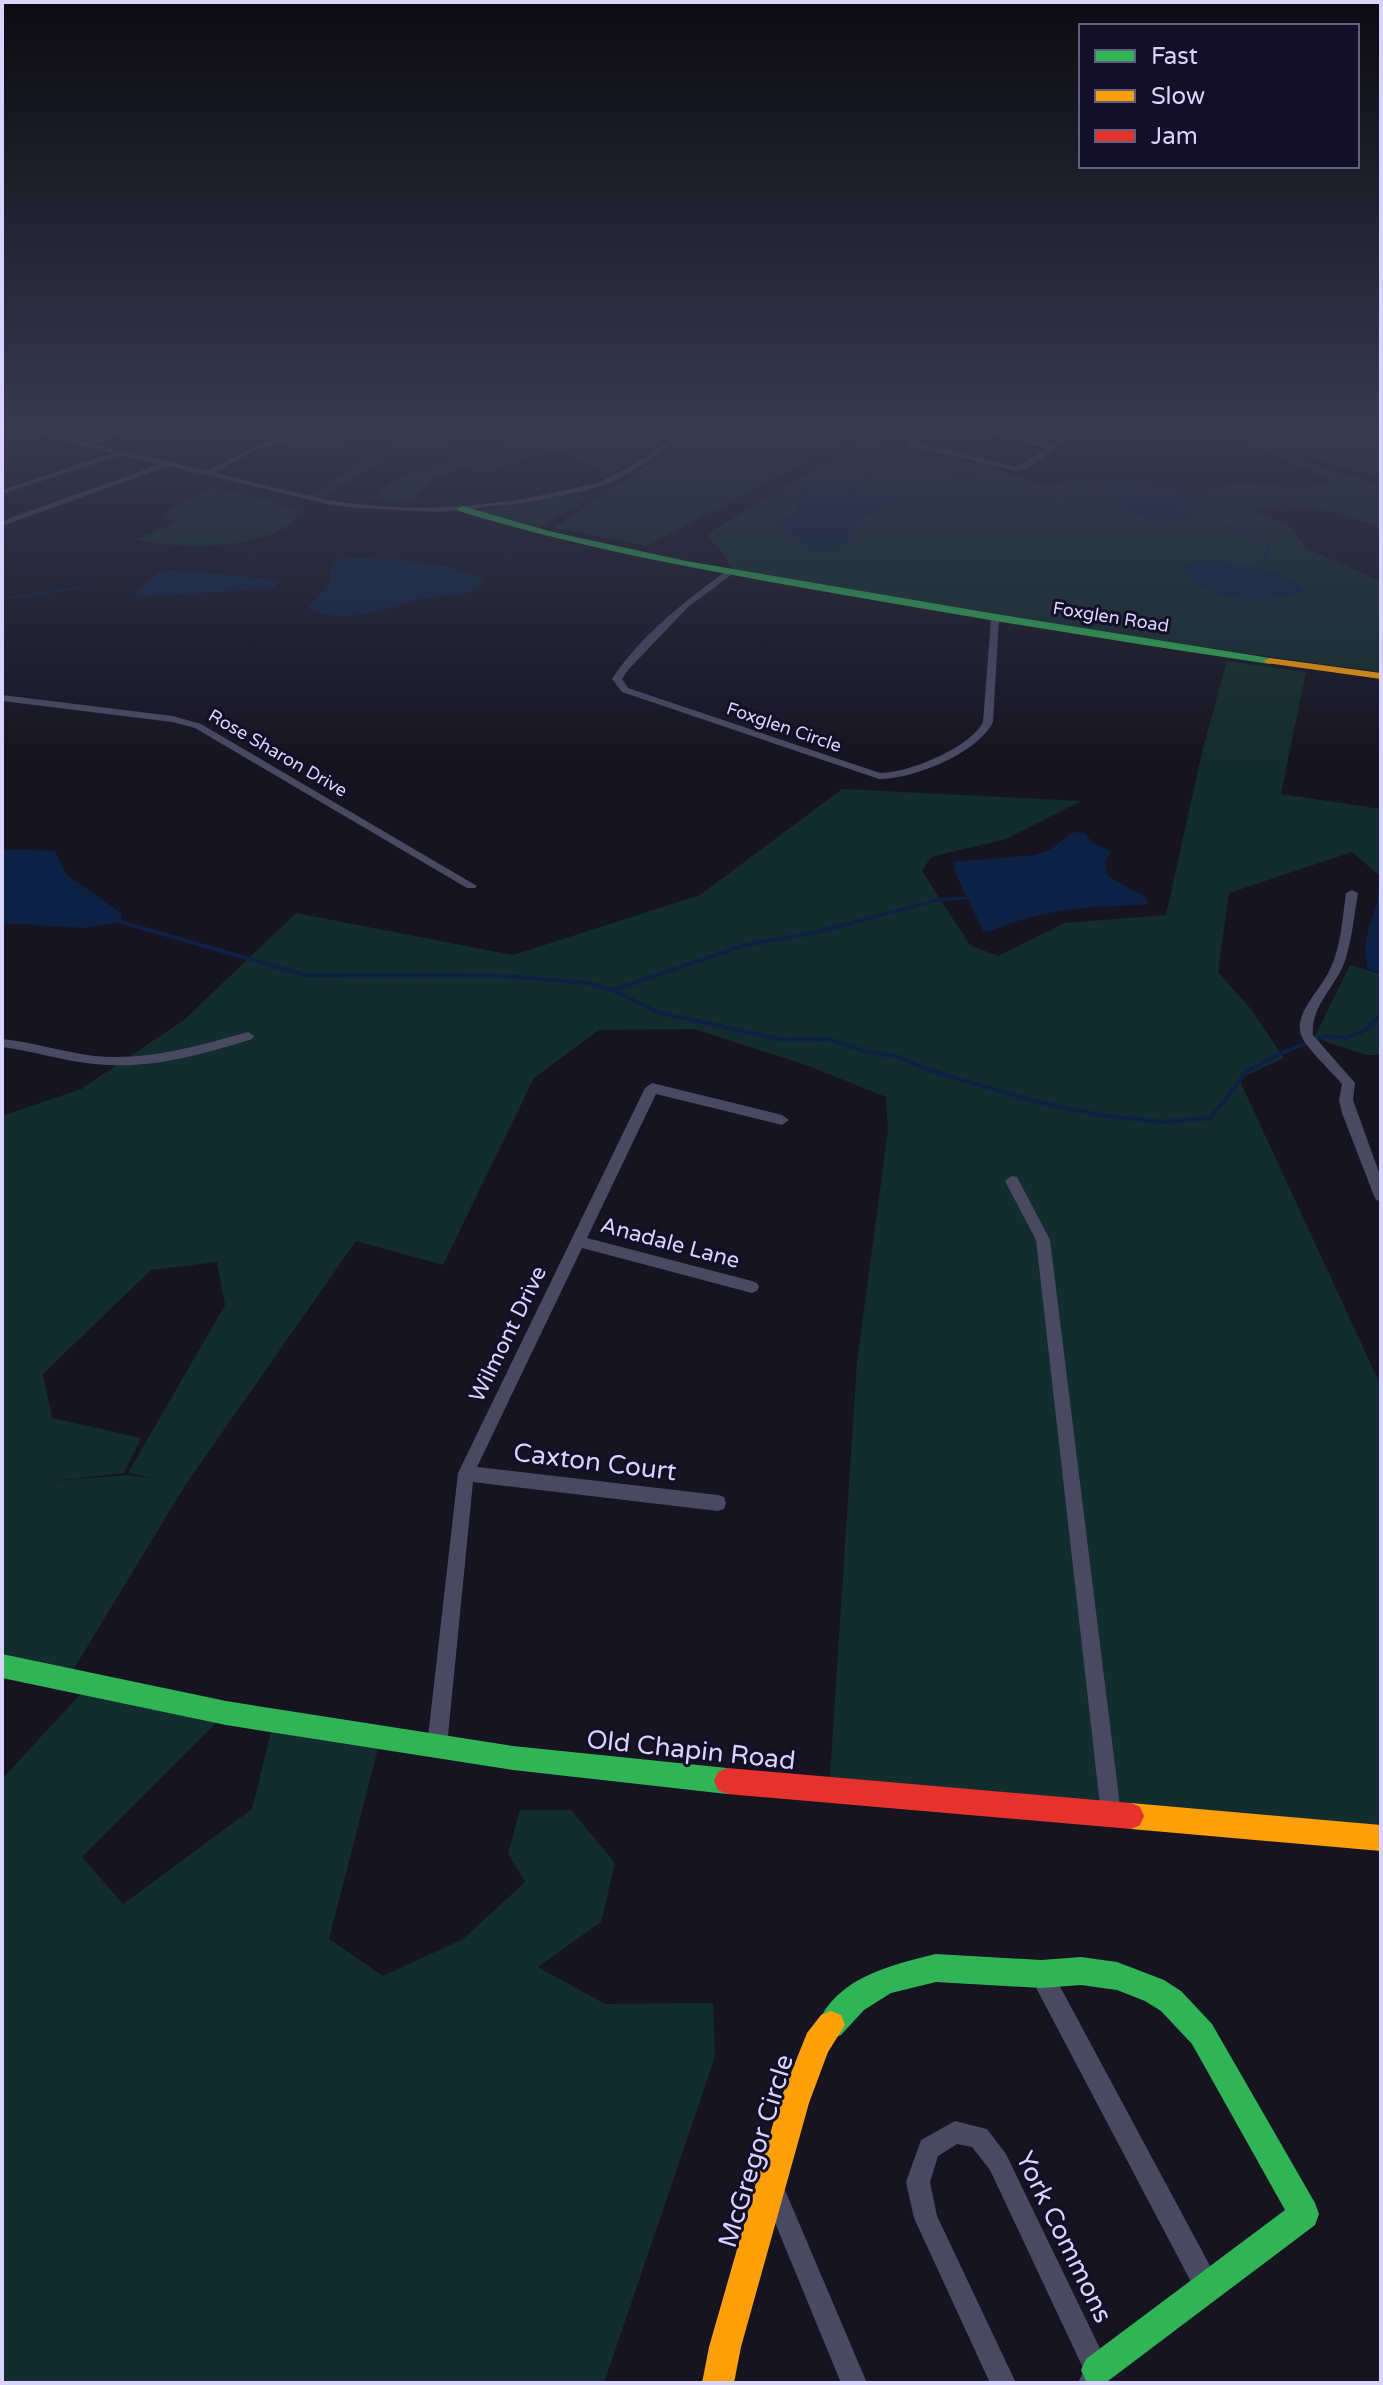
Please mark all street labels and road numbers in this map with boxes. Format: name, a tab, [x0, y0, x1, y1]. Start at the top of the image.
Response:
street label: Foxglen Road	[1051, 597, 1171, 637]
street label: Foxglen Circle	[724, 697, 844, 757]
street label: Rose Sharon Drive	[205, 704, 351, 802]
street label: Anadale Lane	[598, 1212, 742, 1274]
street label: Wilmont Drive	[464, 1262, 552, 1406]
street label: Caxton Court	[512, 1437, 678, 1487]
street label: Old Chapin Road	[585, 1724, 797, 1776]
street label: McGregor Circle	[712, 2051, 800, 2251]
street label: York Commons	[1009, 2146, 1119, 2328]

